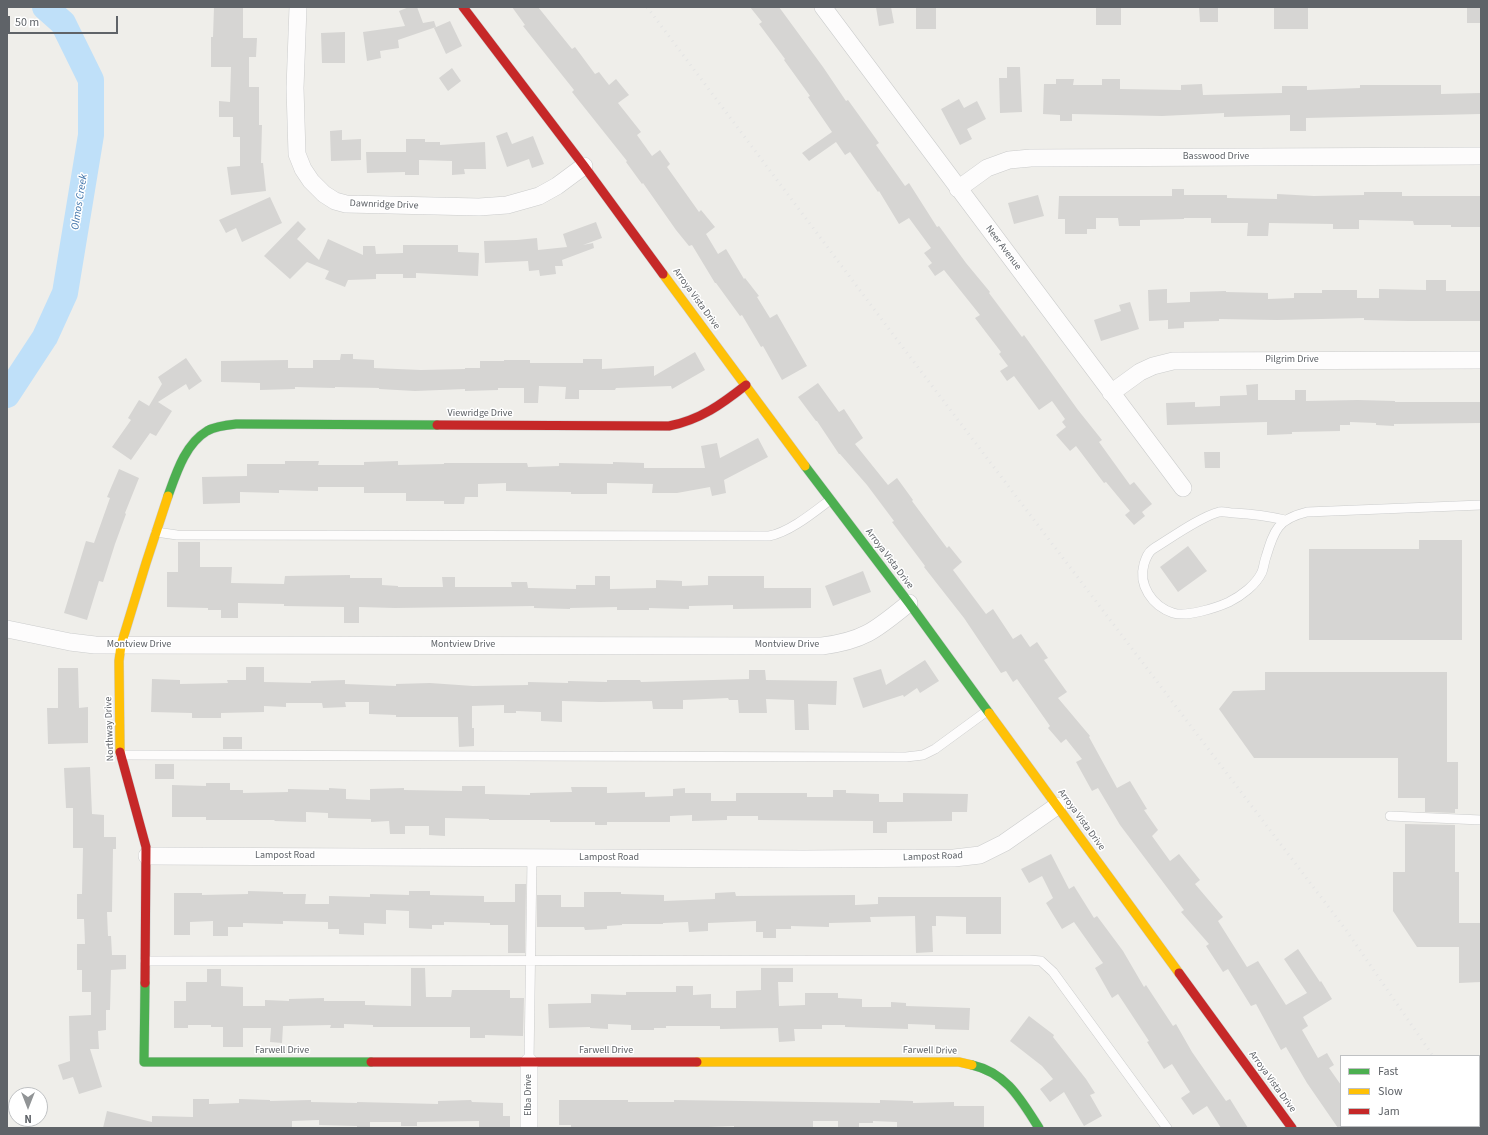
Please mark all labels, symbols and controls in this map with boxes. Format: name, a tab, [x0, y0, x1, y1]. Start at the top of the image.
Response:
scale bar	[10, 8, 120, 34]
text: 50 m	[15, 14, 39, 31]
street label: Basswood Drive	[1183, 151, 1249, 163]
water label: Olmos Creek	[69, 173, 91, 231]
street label: Dawnridge Drive	[349, 198, 419, 212]
street label: Neer Avenue	[982, 223, 1024, 273]
street label: Arroya Vista Drive	[670, 266, 722, 332]
street label: Pilgrim Drive	[1265, 354, 1319, 366]
street label: Viewridge Drive	[448, 408, 512, 420]
street label: Arroya Vista Drive	[862, 526, 916, 592]
street label: Montview Drive	[107, 639, 171, 651]
street label: Montview Drive	[431, 639, 495, 651]
street label: Montview Drive	[755, 639, 819, 651]
street label: Northway Drive	[103, 696, 117, 762]
street label: Arroya Vista Drive	[1055, 787, 1107, 853]
street label: Lampost Road	[255, 850, 315, 862]
street label: Lampost Road	[903, 850, 963, 864]
street label: Lampost Road	[579, 852, 639, 864]
street label: Farwell Drive	[255, 1045, 309, 1057]
street label: Farwell Drive	[579, 1045, 633, 1057]
street label: Farwell Drive	[903, 1045, 957, 1057]
street label: Arroya Vista Drive	[1246, 1049, 1298, 1115]
legend	[1340, 1055, 1480, 1127]
text: Fast	[1378, 1063, 1398, 1080]
street label: Elba Drive	[523, 1074, 535, 1116]
text: Slow	[1378, 1083, 1403, 1100]
north arrow	[8, 1087, 48, 1127]
text: Jam	[1378, 1103, 1400, 1120]
text: N	[24, 1111, 32, 1126]

